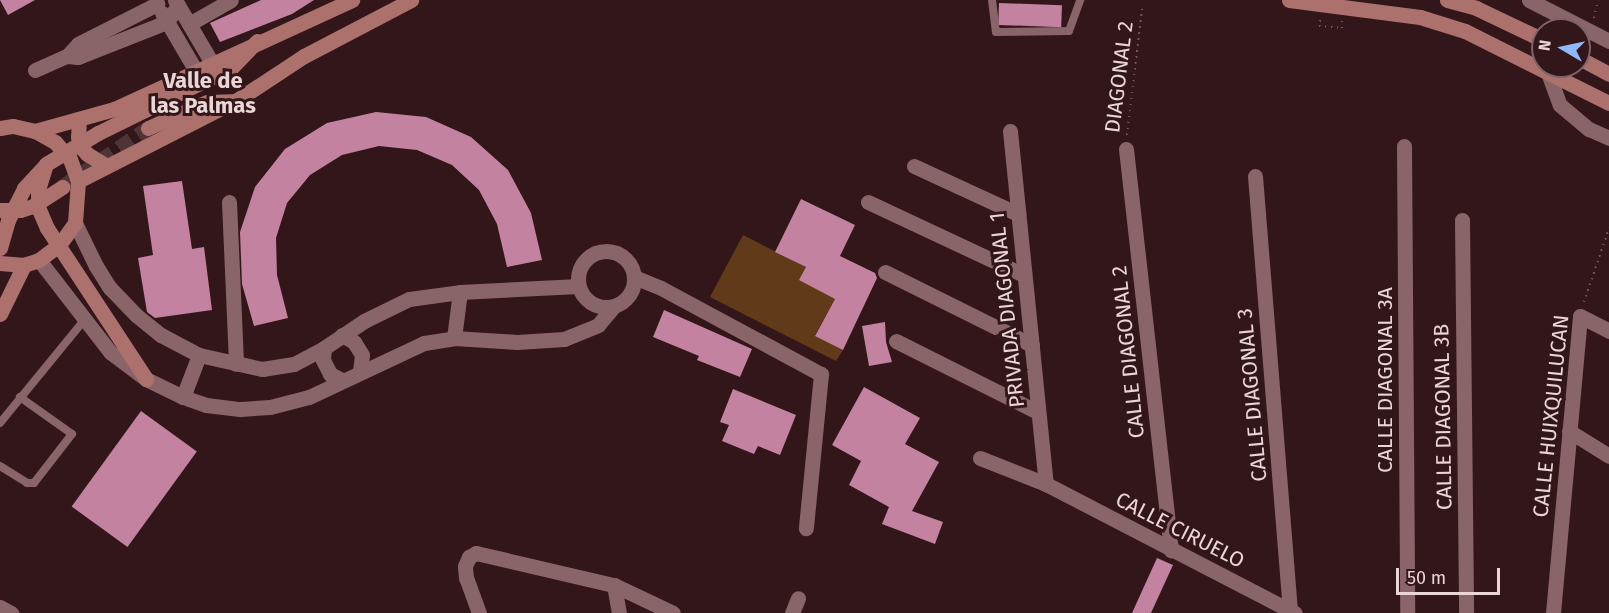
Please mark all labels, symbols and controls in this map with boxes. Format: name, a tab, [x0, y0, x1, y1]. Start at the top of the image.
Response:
north arrow	[1531, 18, 1591, 78]
street label: DIAGONAL 2	[1100, 20, 1138, 134]
text: N	[1534, 39, 1555, 52]
district label: Valle de las Palmas	[150, 67, 256, 118]
street label: PRIVADA DIAGONAL 1	[984, 211, 1030, 409]
street label: CALLE DIAGONAL 2	[1106, 264, 1150, 440]
street label: CALLE DIAGONAL 3A	[1372, 287, 1398, 473]
street label: CALLE DIAGONAL 3	[1232, 307, 1272, 483]
street label: CALLE HUIXQUILUCAN	[1528, 313, 1574, 519]
street label: CALLE DIAGONAL 3B	[1429, 324, 1457, 510]
street label: CALLE CIRUELO	[1111, 487, 1249, 573]
scale bar	[1399, 556, 1502, 594]
text: 50 m	[1407, 567, 1446, 589]

